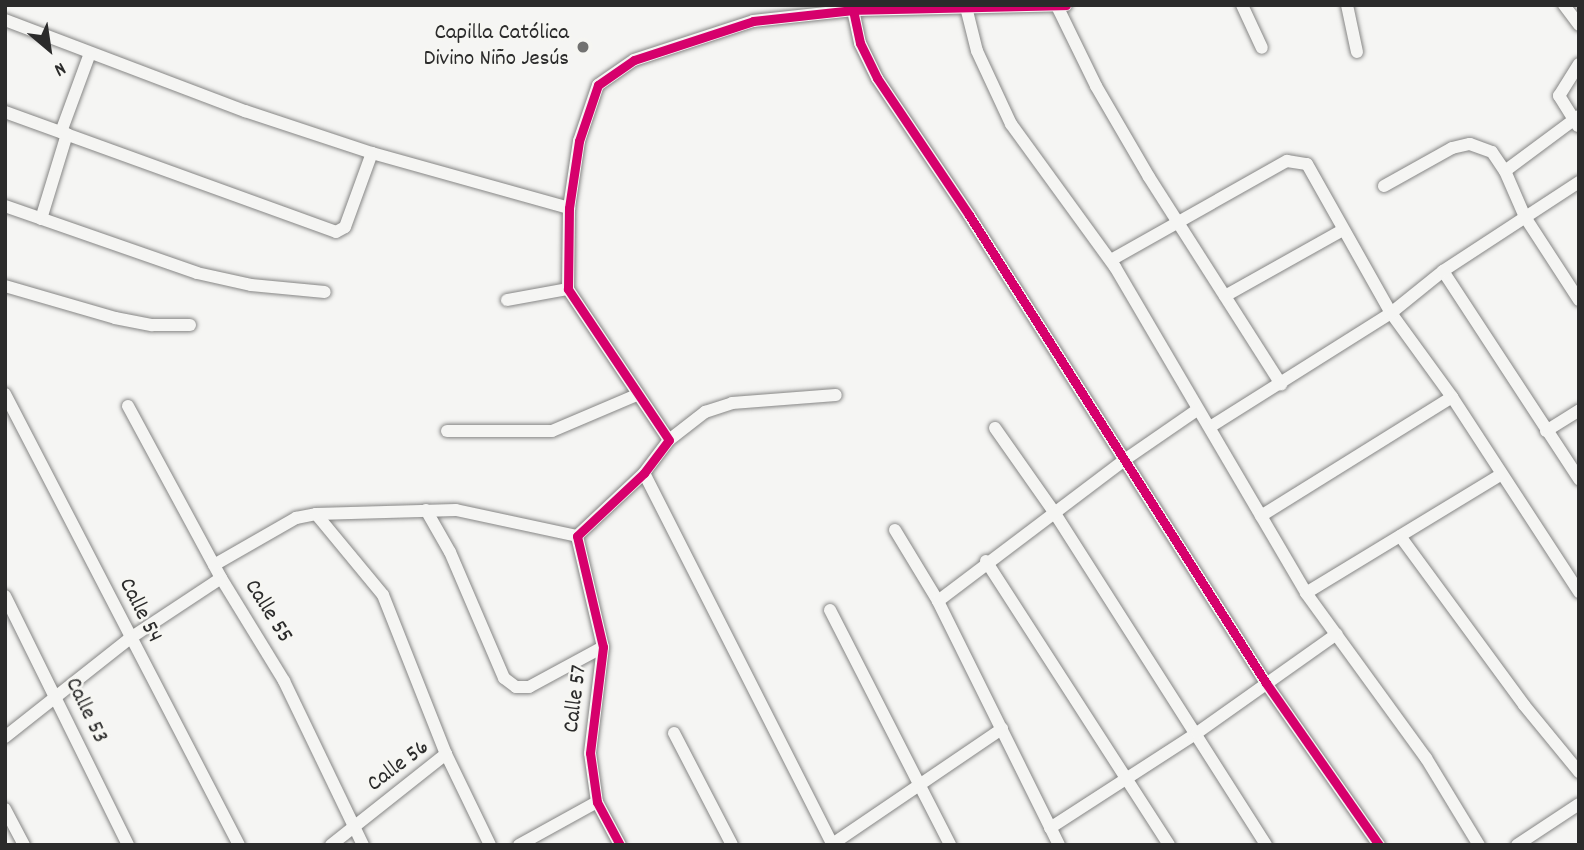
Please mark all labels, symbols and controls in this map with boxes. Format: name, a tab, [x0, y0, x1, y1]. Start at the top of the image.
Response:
north arrow	[14, 14, 84, 84]
place label: Capilla Católica Divino Niño Jesús	[424, 20, 569, 74]
marker: Capilla Católica Divino Niño Jesús	[575, 39, 591, 55]
text: N	[49, 54, 70, 82]
street label: Calle 54	[111, 574, 167, 648]
street label: Calle 55	[237, 575, 297, 649]
street label: Calle 57	[559, 664, 595, 734]
street label: Calle 53	[57, 674, 113, 748]
street label: Calle 56	[363, 735, 435, 799]

